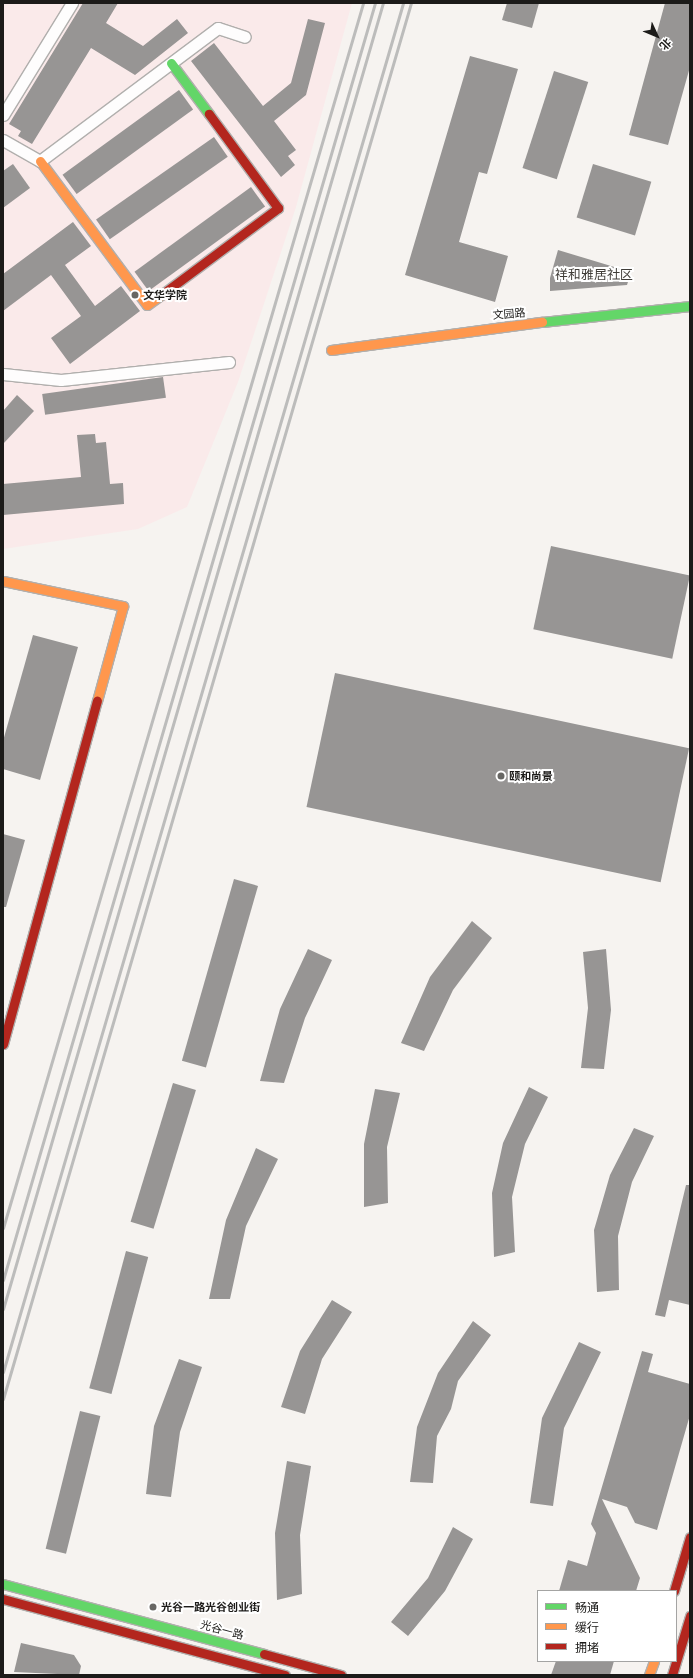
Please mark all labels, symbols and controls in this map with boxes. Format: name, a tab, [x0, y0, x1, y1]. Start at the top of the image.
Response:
north arrow	[637, 16, 677, 56]
text: 北	[657, 36, 674, 53]
district label: 祥和雅居社区	[555, 267, 633, 283]
place label: 文华学院	[143, 288, 187, 302]
marker: 文华学院	[130, 290, 140, 300]
street label: 文园路	[492, 306, 526, 322]
place label: 颐和尚景	[509, 769, 553, 783]
marker: 颐和尚景	[496, 771, 506, 781]
legend	[537, 1590, 677, 1662]
place label: 光谷一路光谷创业街	[161, 1600, 260, 1614]
text: 畅通	[575, 1600, 599, 1615]
marker: 光谷一路光谷创业街	[148, 1602, 158, 1612]
street label: 光谷一路	[199, 1618, 245, 1642]
text: 缓行	[575, 1620, 599, 1635]
text: 拥堵	[575, 1640, 599, 1655]

